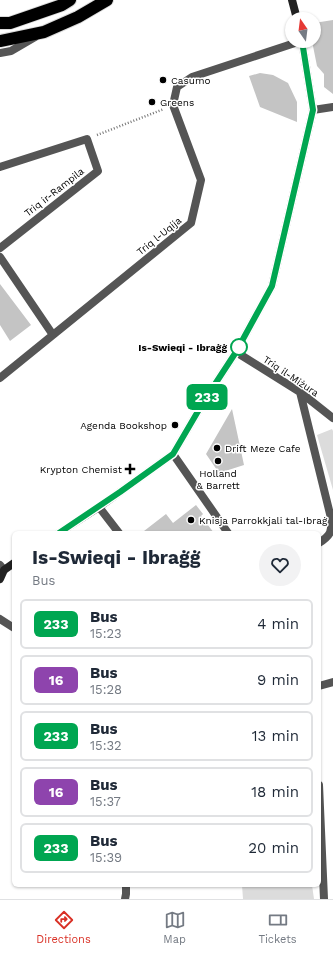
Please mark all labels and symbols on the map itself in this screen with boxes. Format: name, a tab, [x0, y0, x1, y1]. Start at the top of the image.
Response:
north arrow	[285, 12, 321, 48]
marker: Casumo	[158, 75, 168, 85]
place label: Casumo	[171, 75, 211, 86]
marker: Greens	[147, 97, 157, 107]
place label: Greens	[160, 97, 194, 108]
street label: Triq ir-Rampila	[22, 165, 86, 219]
street label: Triq l-Uqija	[135, 215, 184, 257]
marker: Is-Swieqi - Ibraġġ	[230, 338, 248, 356]
place label: Is-Swieqi - Ibraġġ	[138, 342, 227, 353]
street label: Triq il-Miżura	[261, 353, 321, 399]
line badge: 233	[184, 384, 230, 410]
place label: Agenda Bookshop	[80, 420, 167, 431]
marker: Agenda Bookshop	[170, 420, 180, 430]
marker: Drift Meze Cafe	[212, 443, 222, 453]
place label: Drift Meze Cafe	[225, 443, 301, 454]
marker: Holland & Barrett	[213, 456, 223, 466]
place label: Krypton Chemist	[40, 464, 123, 475]
marker: Krypton Chemist	[125, 464, 135, 474]
place label: Holland & Barrett	[196, 468, 240, 491]
marker: Knisja Parrokkjali tal-Ibraġ	[186, 515, 196, 525]
place label: Knisja Parrokkjali tal-Ibraġ	[199, 515, 328, 526]

